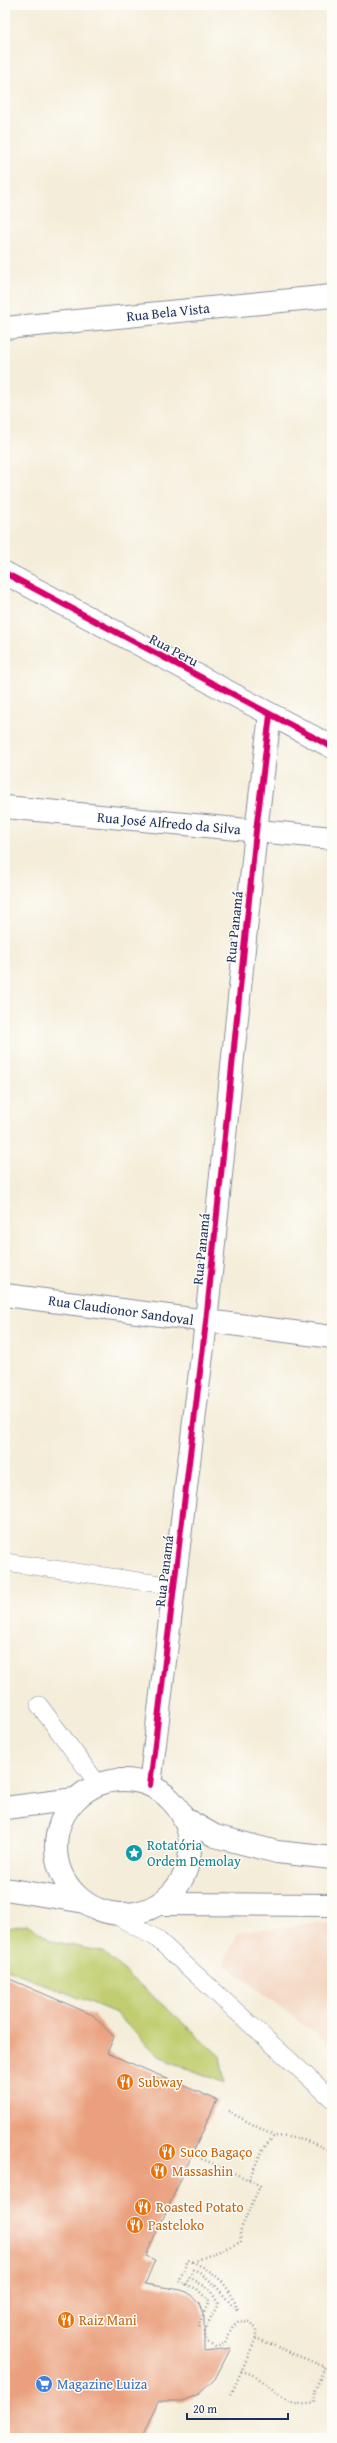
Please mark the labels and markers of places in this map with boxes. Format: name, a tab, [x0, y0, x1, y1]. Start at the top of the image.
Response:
place label: Rotatória Ordem Demolay	[147, 1835, 241, 1871]
place icon: Rotatória Ordem Demolay	[124, 1843, 144, 1863]
restaurant icon: Subway	[115, 2072, 135, 2092]
place label: Subway	[138, 2072, 183, 2092]
restaurant icon: Suco Bagaço	[157, 2142, 177, 2162]
place label: Suco Bagaço	[180, 2142, 252, 2162]
restaurant icon: Massashin	[149, 2161, 169, 2181]
place label: Massashin	[172, 2161, 233, 2181]
restaurant icon: Roasted Potato	[133, 2197, 153, 2217]
place label: Roasted Potato	[156, 2197, 244, 2217]
restaurant icon: Pasteloko	[125, 2215, 145, 2235]
place label: Pasteloko	[148, 2215, 204, 2235]
restaurant icon: Raiz Mani	[56, 2310, 76, 2330]
place label: Raiz Mani	[79, 2310, 137, 2330]
supermarket icon: Magazine Luiza	[34, 2374, 54, 2394]
place label: Magazine Luiza	[57, 2374, 148, 2394]

